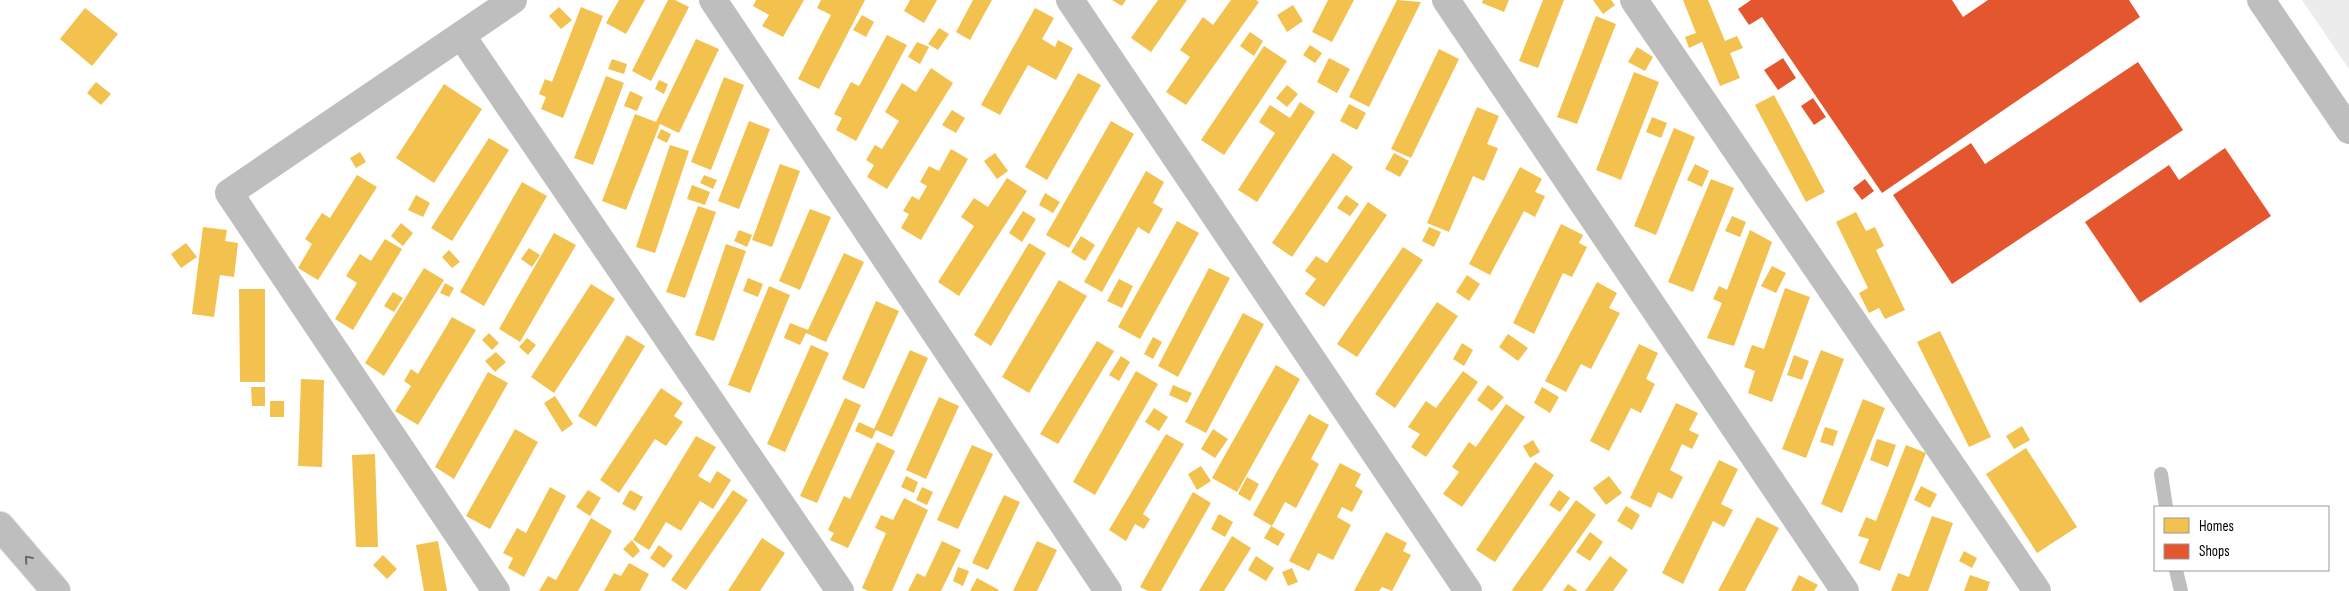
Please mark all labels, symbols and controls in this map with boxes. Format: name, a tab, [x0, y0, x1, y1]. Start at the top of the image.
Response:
legend	[2154, 506, 2329, 571]
text: Homes	[2199, 517, 2234, 536]
text: Shops	[2199, 542, 2230, 561]
one-way arrow	[25, 555, 34, 564]

